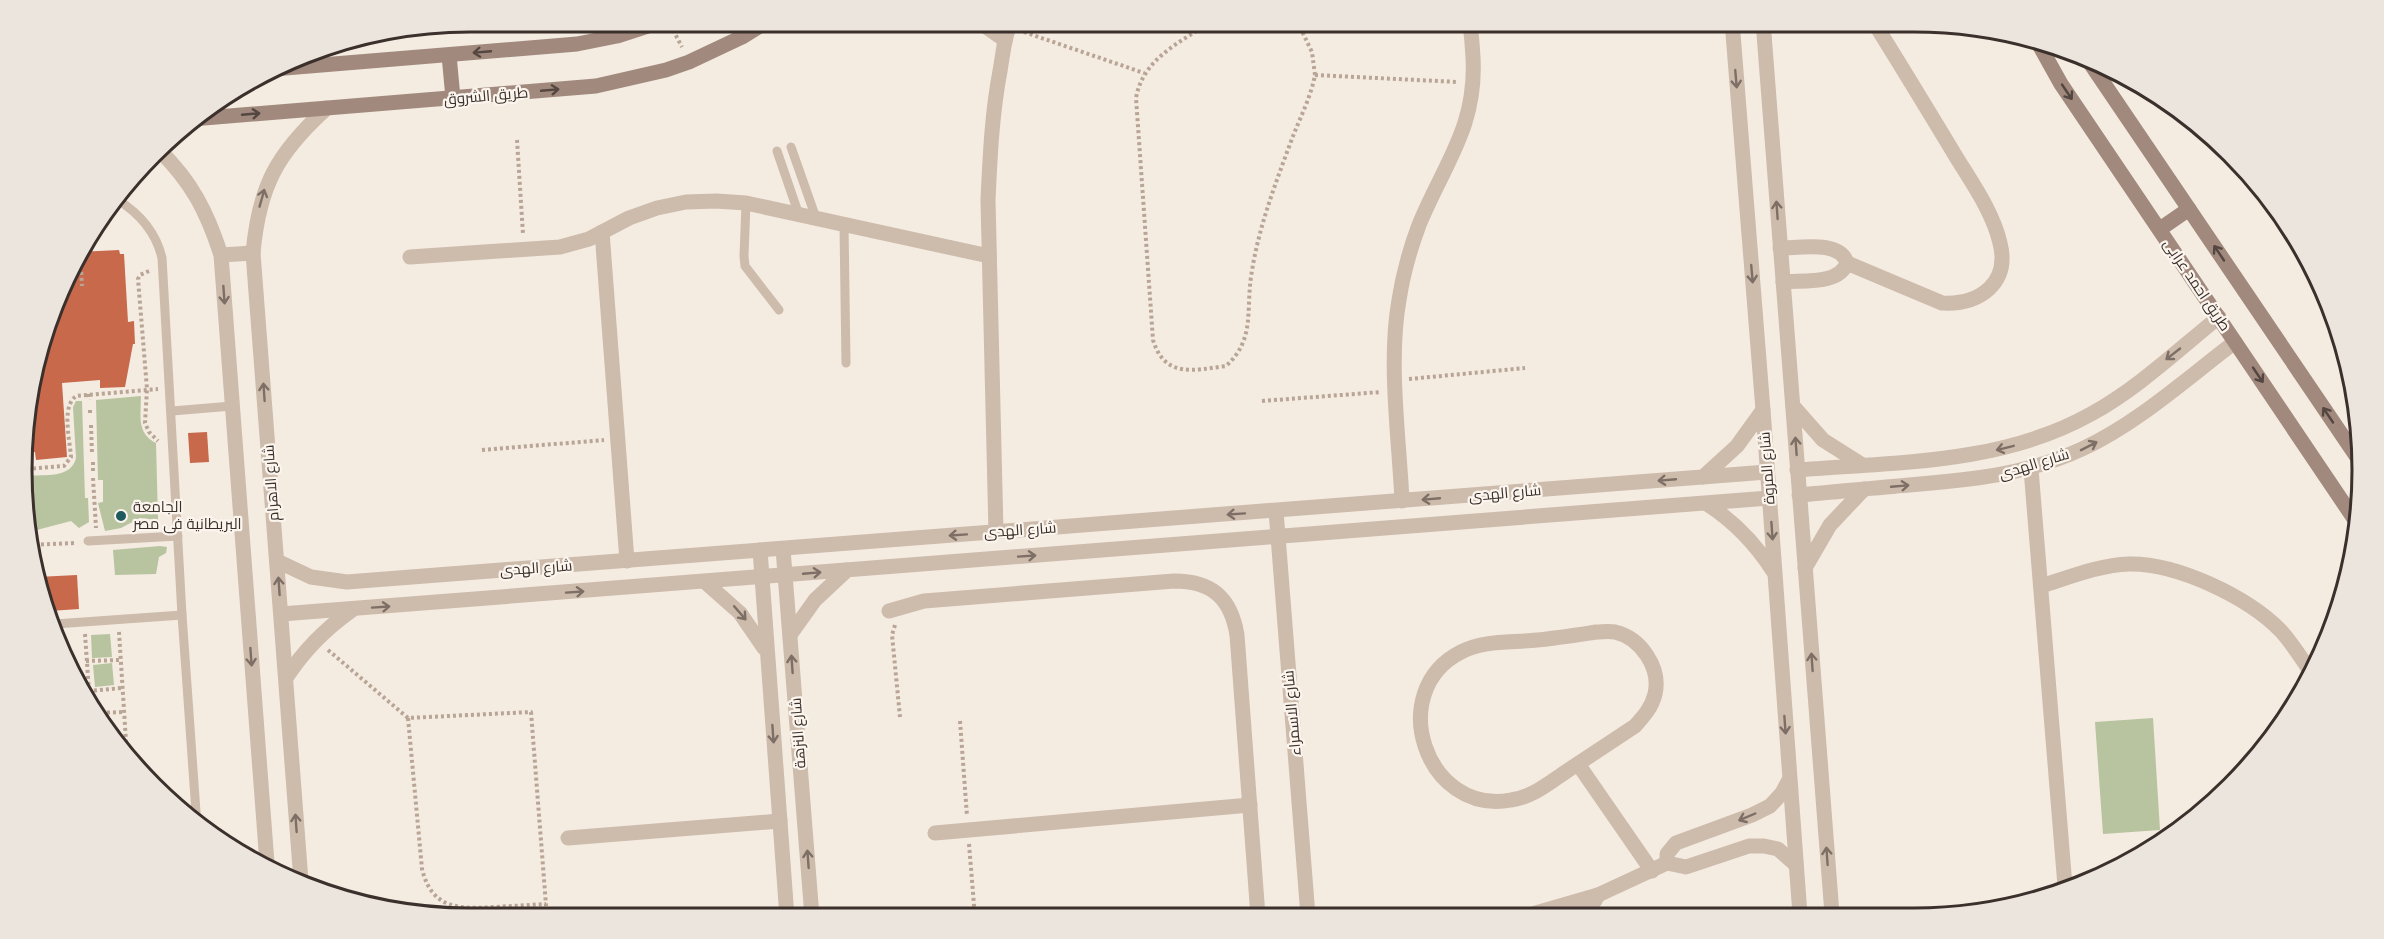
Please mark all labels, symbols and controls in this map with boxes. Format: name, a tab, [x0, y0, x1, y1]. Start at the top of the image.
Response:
one-way arrow	[473, 47, 493, 58]
one-way arrow	[1731, 69, 1742, 89]
street label: طريق الشروق	[443, 83, 529, 110]
one-way arrow	[2061, 83, 2073, 100]
one-way arrow	[539, 84, 559, 95]
one-way arrow	[240, 108, 260, 119]
one-way arrow	[257, 189, 268, 208]
one-way arrow	[1772, 201, 1783, 221]
street label: طريق احمد عرابى	[2159, 235, 2234, 335]
one-way arrow	[2213, 246, 2225, 262]
one-way arrow	[1747, 263, 1758, 283]
one-way arrow	[218, 285, 229, 305]
one-way arrow	[2165, 347, 2181, 360]
one-way arrow	[2252, 367, 2264, 383]
one-way arrow	[258, 382, 269, 402]
one-way arrow	[2322, 407, 2334, 423]
street label: شارع المروة	[1755, 431, 1781, 505]
one-way arrow	[1790, 437, 1801, 457]
one-way arrow	[2079, 439, 2097, 451]
one-way arrow	[1996, 443, 2015, 455]
street label: شارع الاهرام	[259, 444, 285, 522]
street label: شارع الهدى	[1997, 445, 2072, 485]
one-way arrow	[1658, 475, 1678, 486]
one-way arrow	[1889, 480, 1909, 491]
street label: شارع الهدى	[1468, 481, 1542, 507]
one-way arrow	[1421, 494, 1441, 505]
place label: الجامعة البريطانية فى مصر	[132, 498, 242, 534]
one-way arrow	[1227, 508, 1247, 519]
marker: الجامعة البريطانية فى مصر	[114, 509, 128, 523]
street label: شارع الهدى	[983, 518, 1057, 544]
one-way arrow	[1766, 520, 1777, 540]
one-way arrow	[949, 530, 969, 541]
one-way arrow	[1017, 551, 1037, 562]
street label: شارع الهدى	[499, 556, 573, 582]
one-way arrow	[801, 567, 821, 578]
one-way arrow	[273, 577, 284, 597]
one-way arrow	[565, 586, 585, 597]
one-way arrow	[371, 601, 390, 612]
one-way arrow	[733, 606, 747, 621]
one-way arrow	[246, 647, 257, 666]
one-way arrow	[1807, 652, 1818, 672]
one-way arrow	[787, 655, 798, 675]
street label: شارع الاسمراء	[1279, 669, 1307, 757]
street label: شارع النزهة	[787, 697, 811, 769]
one-way arrow	[1780, 715, 1791, 735]
one-way arrow	[768, 724, 779, 744]
one-way arrow	[1739, 812, 1757, 823]
one-way arrow	[291, 813, 302, 833]
one-way arrow	[1821, 847, 1832, 867]
one-way arrow	[802, 849, 813, 869]

